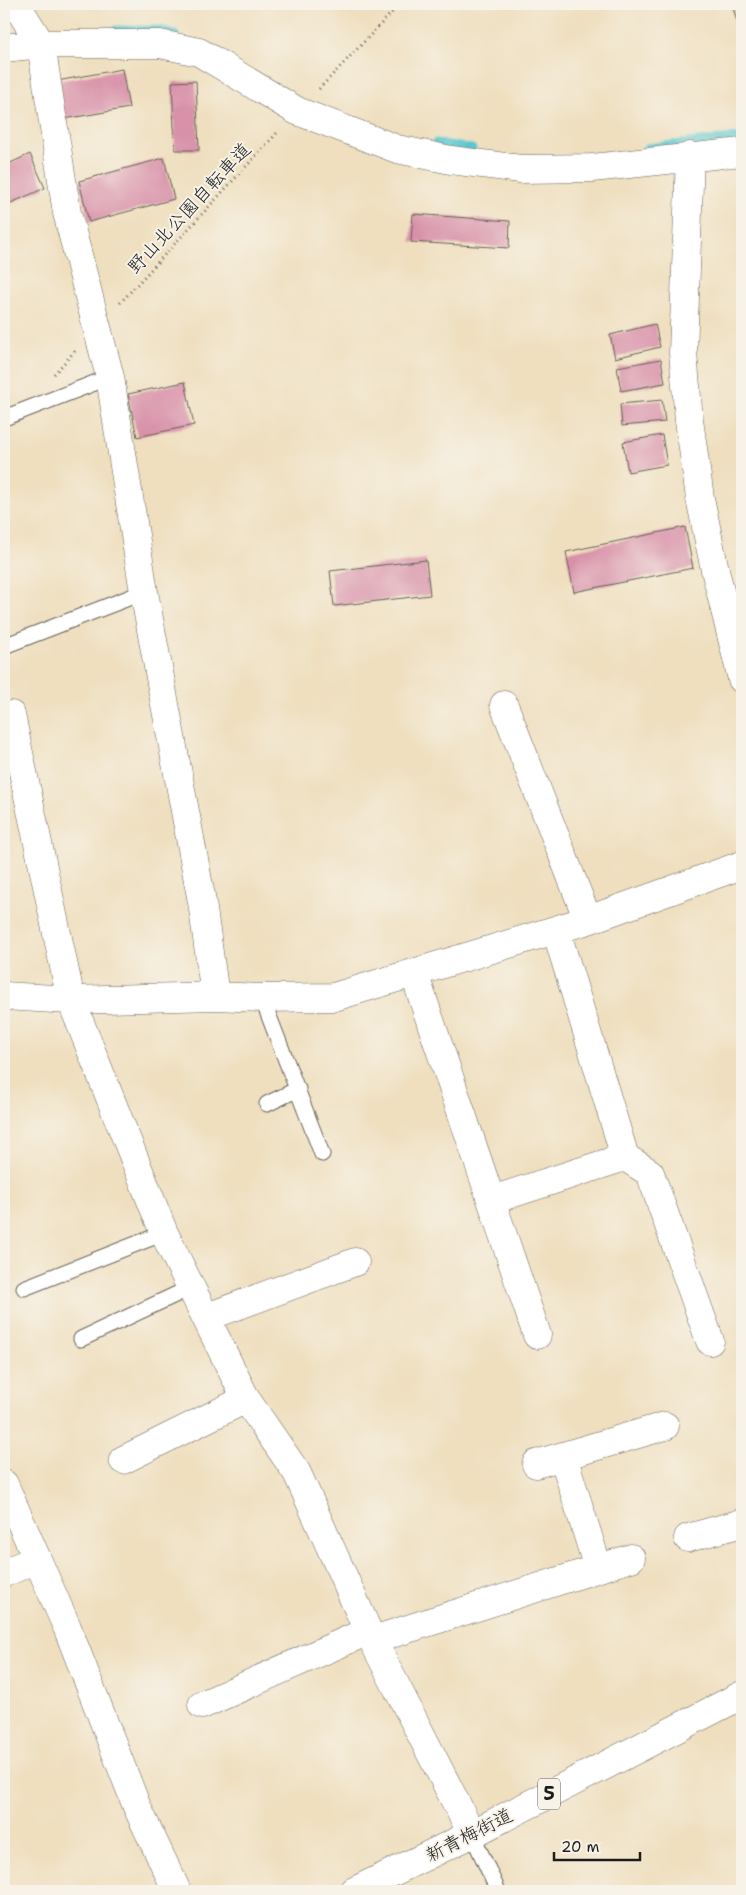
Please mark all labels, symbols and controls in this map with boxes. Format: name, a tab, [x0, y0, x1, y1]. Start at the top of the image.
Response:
street label: 野山北公園自転車道	[122, 137, 256, 279]
road number: 5	[538, 1778, 560, 1810]
street label: 新青梅街道	[421, 1802, 517, 1868]
scale bar	[554, 1830, 640, 1862]
text: 20 m	[561, 1837, 600, 1857]

